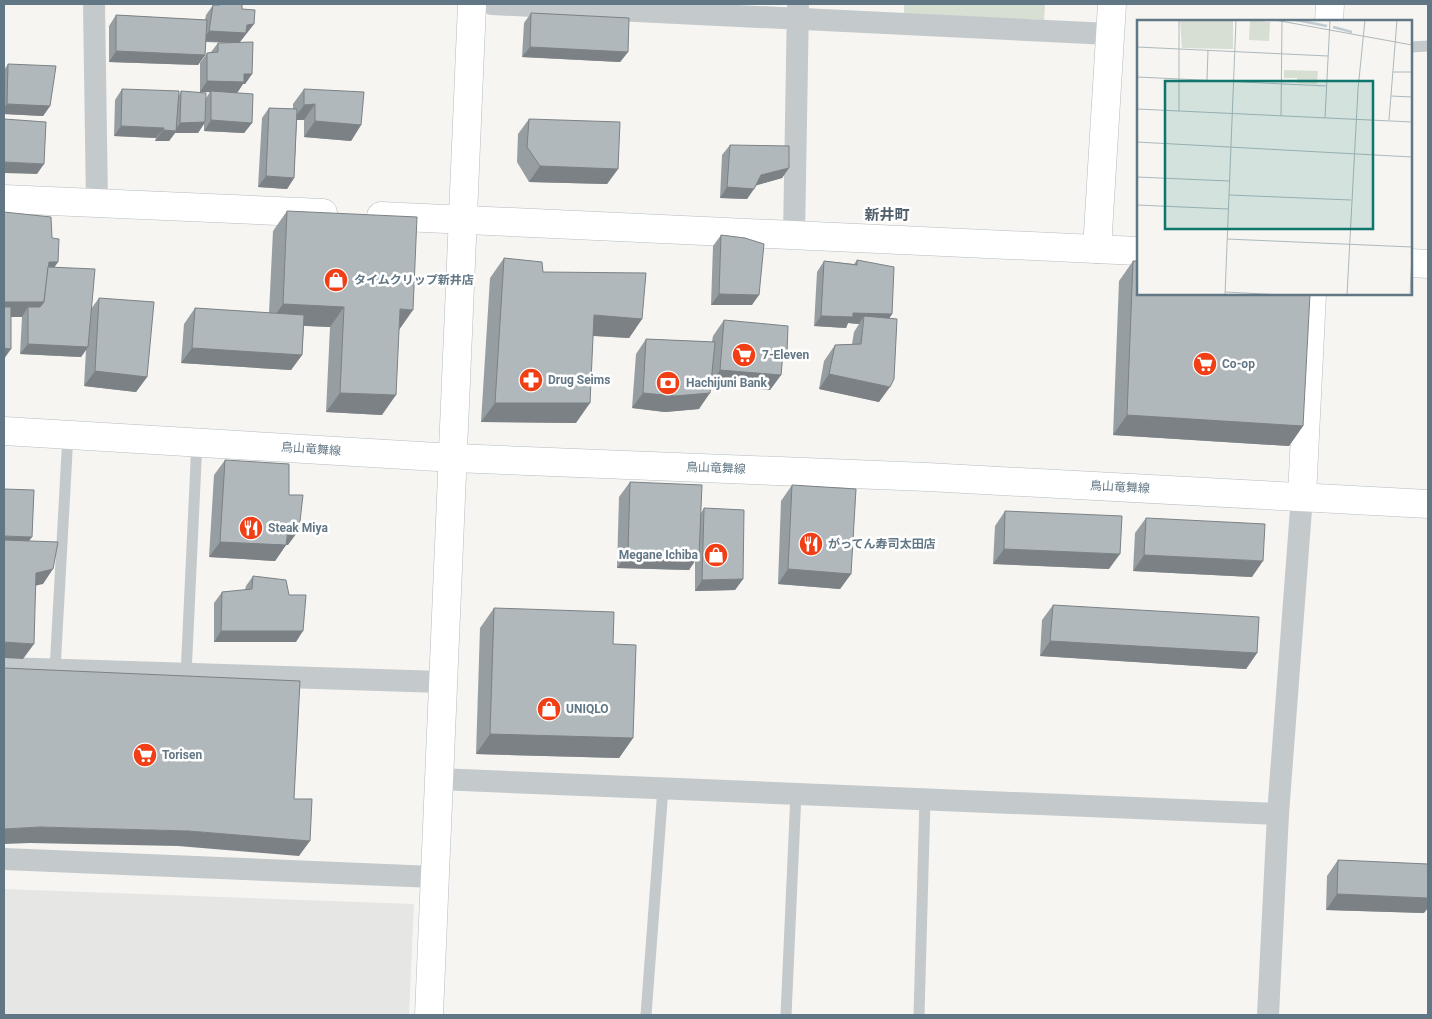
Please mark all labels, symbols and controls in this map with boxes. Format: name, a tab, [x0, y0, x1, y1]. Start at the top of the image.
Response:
inset map	[1137, 20, 1412, 295]
district label: 新井町	[864, 206, 910, 224]
shop icon: タイムクリップ新井店	[323, 267, 349, 293]
place label: タイムクリップ新井店	[354, 273, 474, 287]
supermarket icon: 7-Eleven	[731, 342, 757, 368]
place label: 7-Eleven	[762, 348, 809, 362]
supermarket icon: Co-op	[1192, 351, 1218, 377]
place label: Co-op	[1222, 357, 1255, 371]
pharmacy icon: Drug Seims	[518, 367, 544, 393]
bank icon: Hachijuni Bank	[655, 370, 681, 396]
place label: Drug Seims	[548, 373, 610, 387]
place label: Hachijuni Bank	[686, 376, 768, 390]
street label: 鳥山竜舞線	[281, 440, 341, 458]
street label: 鳥山竜舞線	[686, 460, 746, 476]
street label: 鳥山竜舞線	[1090, 478, 1150, 496]
restaurant icon: Steak Miya	[238, 515, 264, 541]
place label: Steak Miya	[268, 521, 328, 535]
restaurant icon: がってん寿司太田店	[798, 531, 824, 557]
place label: がってん寿司太田店	[828, 537, 935, 551]
shop icon: Megane Ichiba	[703, 542, 729, 568]
place label: Megane Ichiba	[619, 548, 699, 562]
shop icon: UNIQLO	[536, 696, 562, 722]
place label: UNIQLO	[566, 702, 609, 716]
supermarket icon: Torisen	[132, 742, 158, 768]
place label: Torisen	[162, 748, 202, 762]

